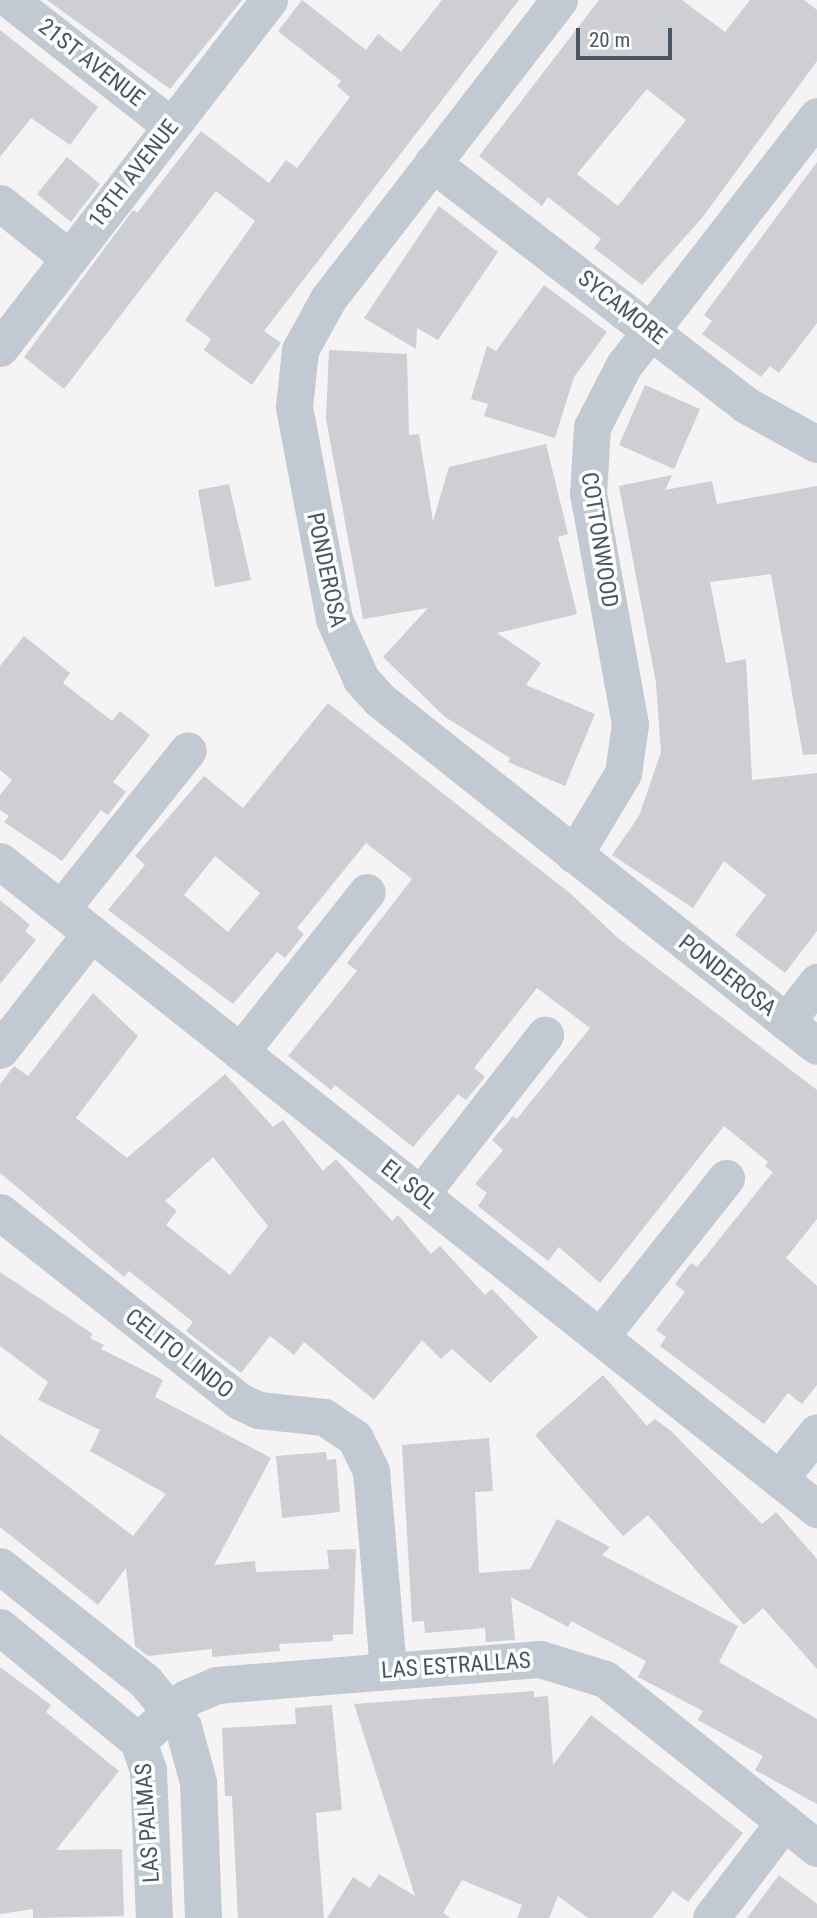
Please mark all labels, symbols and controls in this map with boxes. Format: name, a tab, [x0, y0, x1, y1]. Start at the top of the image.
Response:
street label: 21ST AVENUE	[32, 13, 150, 113]
scale bar	[579, 14, 675, 58]
text: 20 m	[589, 28, 630, 52]
street label: 18TH AVENUE	[83, 115, 185, 233]
street label: SYCAMORE	[572, 265, 672, 351]
street label: COTTONWOOD	[575, 470, 623, 610]
street label: PONDEROSA	[300, 510, 352, 630]
street label: PONDEROSA	[673, 929, 781, 1023]
street label: EL SOL	[375, 1154, 443, 1216]
street label: CELITO LINDO	[119, 1303, 239, 1405]
street label: LAS ESTRALLAS	[380, 1647, 532, 1685]
street label: LAS PALMAS	[130, 1762, 166, 1884]

